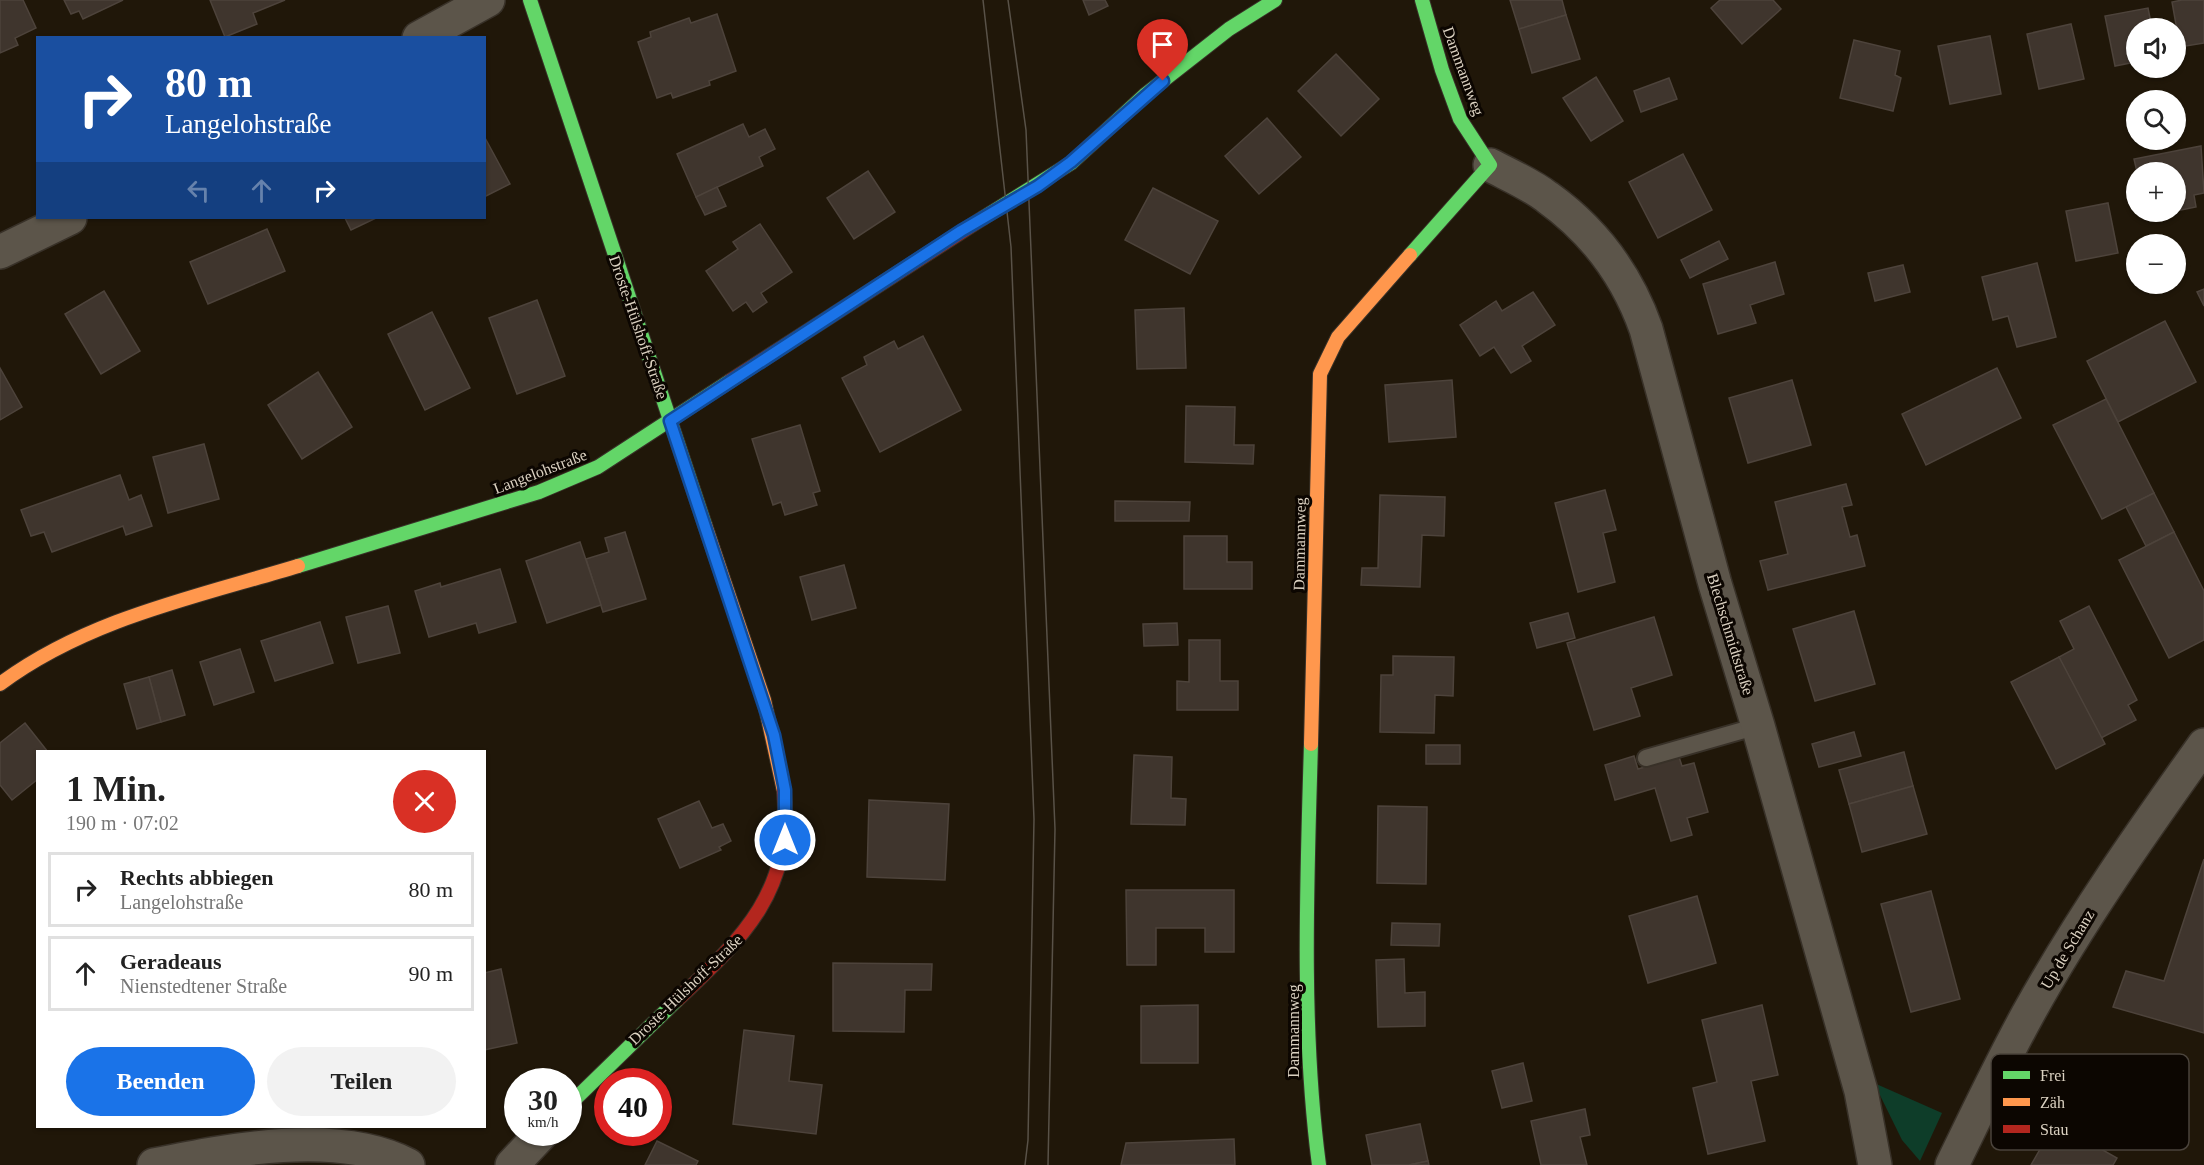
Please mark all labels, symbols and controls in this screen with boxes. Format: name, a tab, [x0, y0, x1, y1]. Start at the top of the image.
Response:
map controls	[2126, 18, 2186, 294]
button: sound	[2126, 18, 2186, 78]
pin	[1137, 19, 1188, 81]
street label: Dammannweg	[1439, 24, 1487, 118]
icon: arrive	[1146, 28, 1179, 61]
icon: right	[66, 60, 144, 138]
text: 80 m	[165, 60, 253, 106]
button: search	[2126, 90, 2186, 150]
text: Langelohstraße	[165, 109, 331, 139]
button: +	[2126, 162, 2186, 222]
icon: left	[182, 174, 215, 207]
icon: ahead	[245, 174, 278, 207]
icon: right	[308, 174, 341, 207]
button: −	[2126, 234, 2186, 294]
street label: Droste-Hülshoff-Straße	[606, 253, 671, 401]
street label: Langelohstraße	[491, 446, 590, 498]
street label: Dammannweg	[1290, 497, 1310, 591]
street label: Blechschmidtstraße	[1704, 571, 1757, 697]
text: 1 Min.	[66, 769, 166, 809]
button: close	[393, 770, 456, 833]
position arrow	[753, 808, 817, 872]
text: 190 m · 07:02	[66, 812, 179, 834]
text: Rechts abbiegen	[120, 865, 273, 890]
icon: right	[69, 873, 102, 906]
text: 80 m	[408, 877, 453, 902]
text: Langelohstraße	[120, 891, 243, 913]
street label: Up de Schanz	[2037, 907, 2098, 992]
street label: Droste-Hülshoff-Straße	[625, 931, 745, 1048]
text: Geradeaus	[120, 949, 221, 974]
icon: ahead	[69, 957, 102, 990]
text: 90 m	[408, 961, 453, 986]
text: Nienstedtener Straße	[120, 975, 287, 997]
street label: Dammannweg	[1285, 984, 1303, 1078]
button: Beenden	[66, 1047, 255, 1116]
button: Teilen	[267, 1047, 456, 1116]
legend	[1991, 1054, 2189, 1150]
text: Frei	[2040, 1067, 2066, 1084]
speed limit sign: 40	[594, 1068, 672, 1146]
text: 30	[528, 1083, 558, 1116]
text: Zäh	[2040, 1094, 2065, 1111]
text: km/h	[528, 1114, 558, 1130]
text: Stau	[2040, 1121, 2068, 1138]

